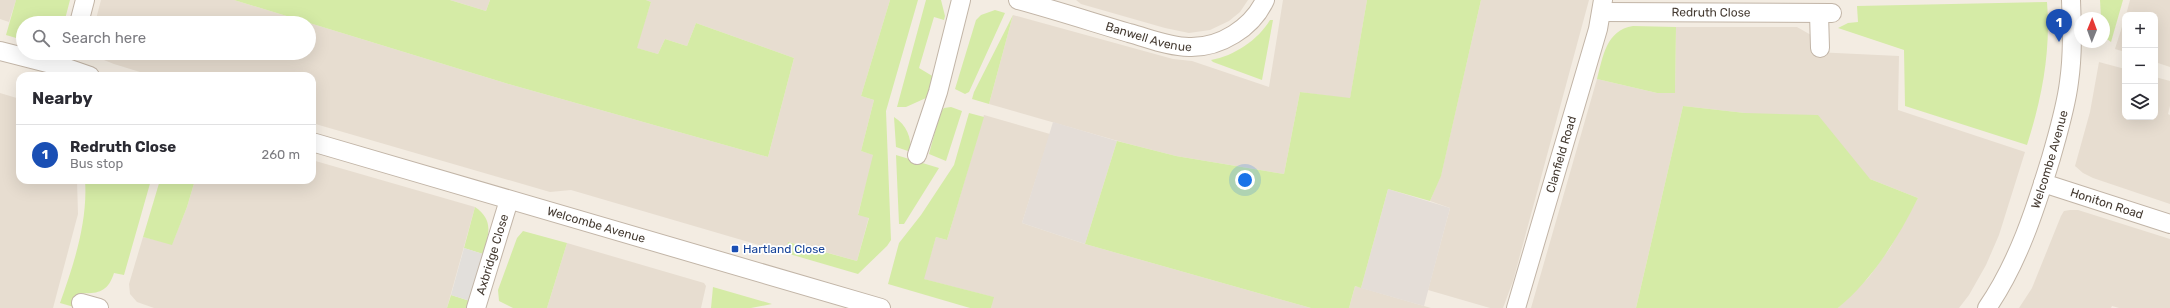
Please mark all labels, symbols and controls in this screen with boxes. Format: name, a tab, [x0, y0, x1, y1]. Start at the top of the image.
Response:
street label: Redruth Close	[1671, 5, 1751, 20]
pin: 1	[2046, 9, 2072, 42]
north arrow	[2074, 12, 2110, 48]
map controls	[2122, 12, 2158, 120]
button: +	[2122, 12, 2158, 48]
search box	[16, 16, 316, 60]
street label: Banwell Avenue	[1104, 19, 1192, 54]
icon: search	[30, 27, 52, 49]
text: Search here	[62, 29, 146, 47]
button: −	[2122, 48, 2158, 84]
button: layers	[2122, 84, 2158, 120]
text: Nearby	[32, 88, 93, 108]
street label: Welcombe Avenue	[2028, 109, 2071, 210]
street label: Clanfield Road	[1543, 114, 1579, 195]
text: Redruth Close	[70, 138, 176, 156]
text: 1	[42, 147, 48, 162]
text: 260 m	[262, 147, 300, 162]
text: Bus stop	[70, 156, 123, 171]
your location	[1235, 170, 1255, 190]
street label: Honiton Road	[2068, 185, 2145, 222]
street label: Welcombe Avenue	[545, 204, 647, 246]
street label: Axbridge Close	[473, 212, 511, 297]
place label: Hartland Close	[743, 242, 825, 256]
marker: Hartland Close	[730, 244, 740, 254]

